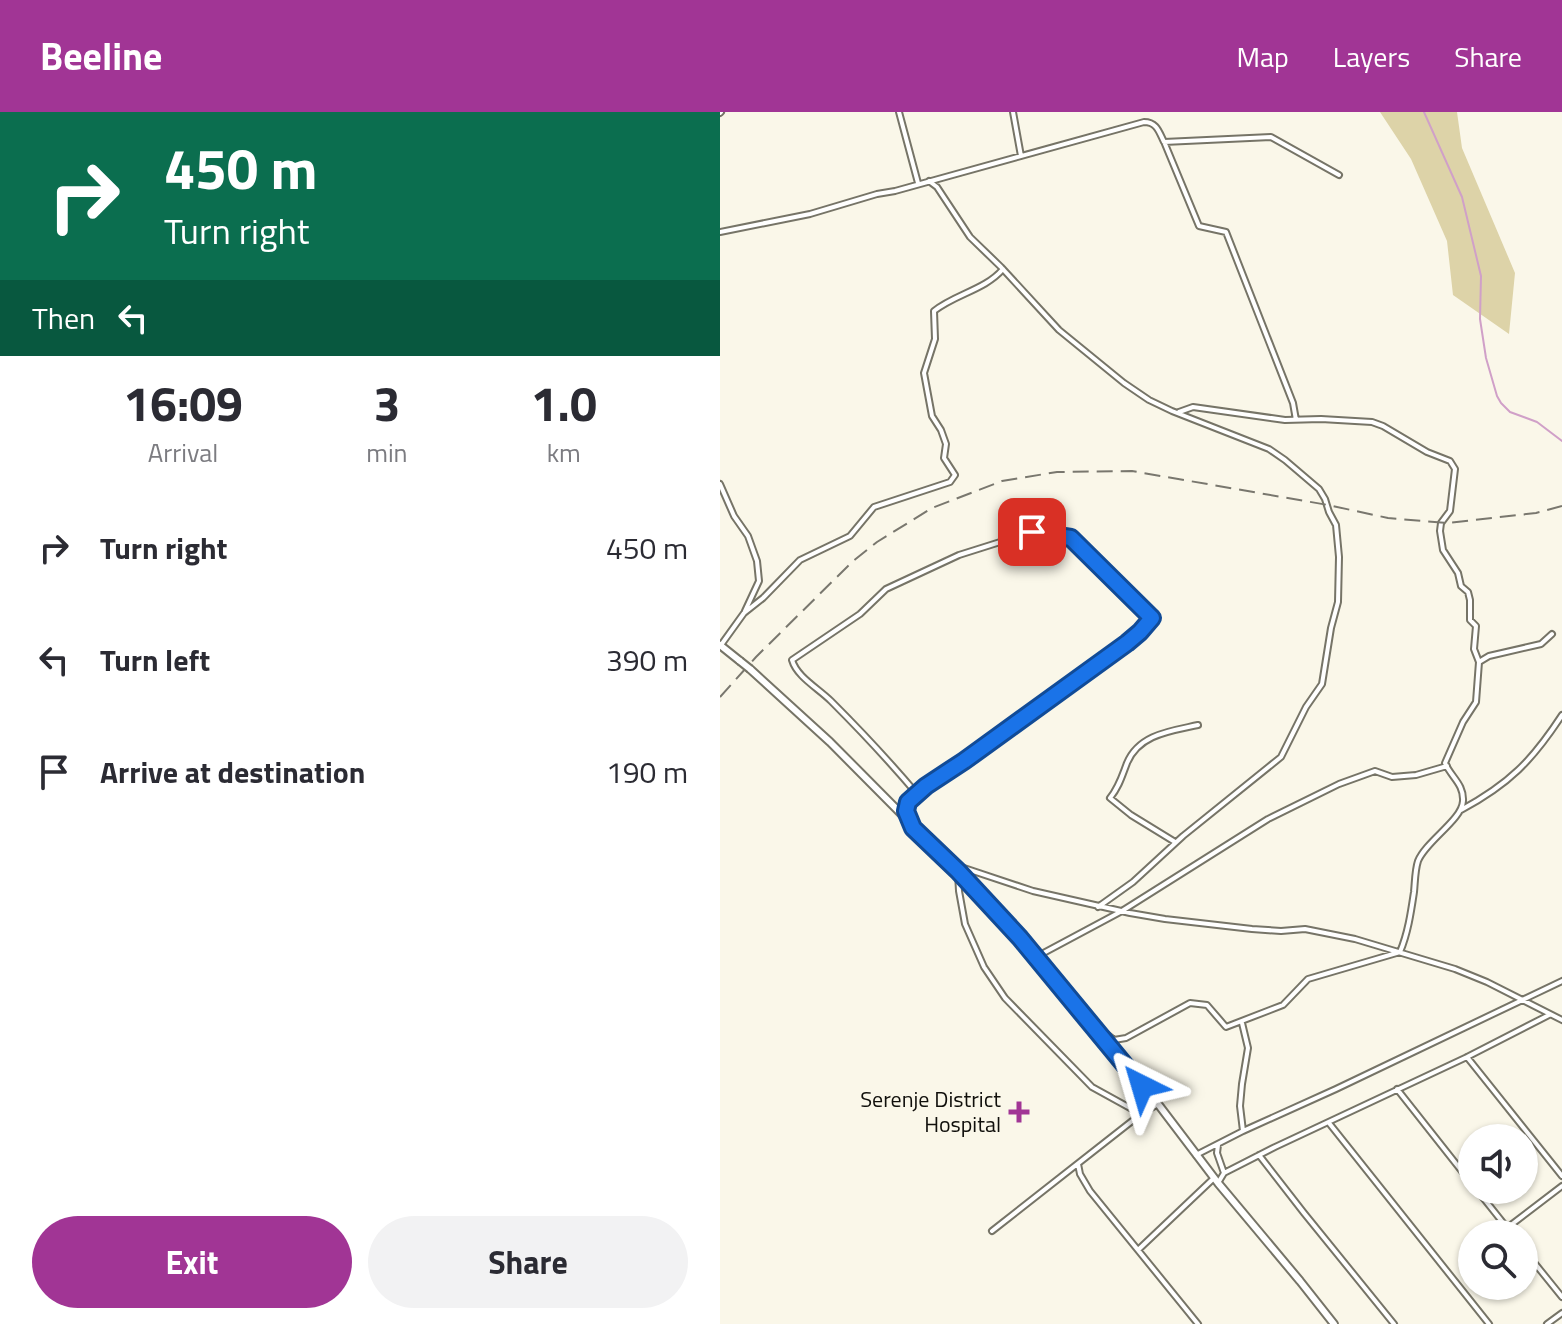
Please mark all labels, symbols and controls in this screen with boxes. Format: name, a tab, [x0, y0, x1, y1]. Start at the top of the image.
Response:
text: Beeline	[40, 27, 162, 85]
text: Map	[1236, 35, 1289, 78]
text: Layers	[1333, 35, 1410, 78]
text: Share	[1454, 35, 1522, 78]
text: 450 m	[164, 126, 317, 211]
icon: right	[32, 144, 136, 248]
text: Turn right	[164, 203, 309, 258]
text: Then	[32, 295, 95, 341]
icon: left	[111, 296, 155, 340]
text: 16:09	[123, 367, 243, 440]
text: 3	[373, 367, 400, 440]
text: 1.0	[531, 367, 597, 440]
text: Arrival	[148, 433, 218, 472]
text: min	[366, 433, 408, 472]
text: km	[547, 433, 581, 472]
pin	[998, 498, 1066, 566]
icon: arrive	[1010, 510, 1054, 554]
text: Turn right	[100, 525, 228, 571]
text: 450 m	[606, 525, 688, 571]
icon: right	[32, 526, 76, 570]
text: Turn left	[100, 637, 210, 683]
text: 390 m	[606, 637, 688, 683]
icon: left	[32, 638, 76, 682]
text: Arrive at destination	[100, 749, 365, 795]
text: 190 m	[606, 749, 688, 795]
icon: arrive	[32, 750, 76, 794]
position arrow	[1100, 1044, 1184, 1128]
place label: Serenje District Hospital	[860, 1082, 1001, 1141]
marker: Serenje District Hospital	[1008, 1101, 1030, 1123]
map controls	[1458, 1124, 1538, 1300]
button: sound	[1458, 1124, 1538, 1204]
button: Exit	[32, 1216, 352, 1308]
button: Share	[368, 1216, 688, 1308]
button: search	[1458, 1220, 1538, 1300]

